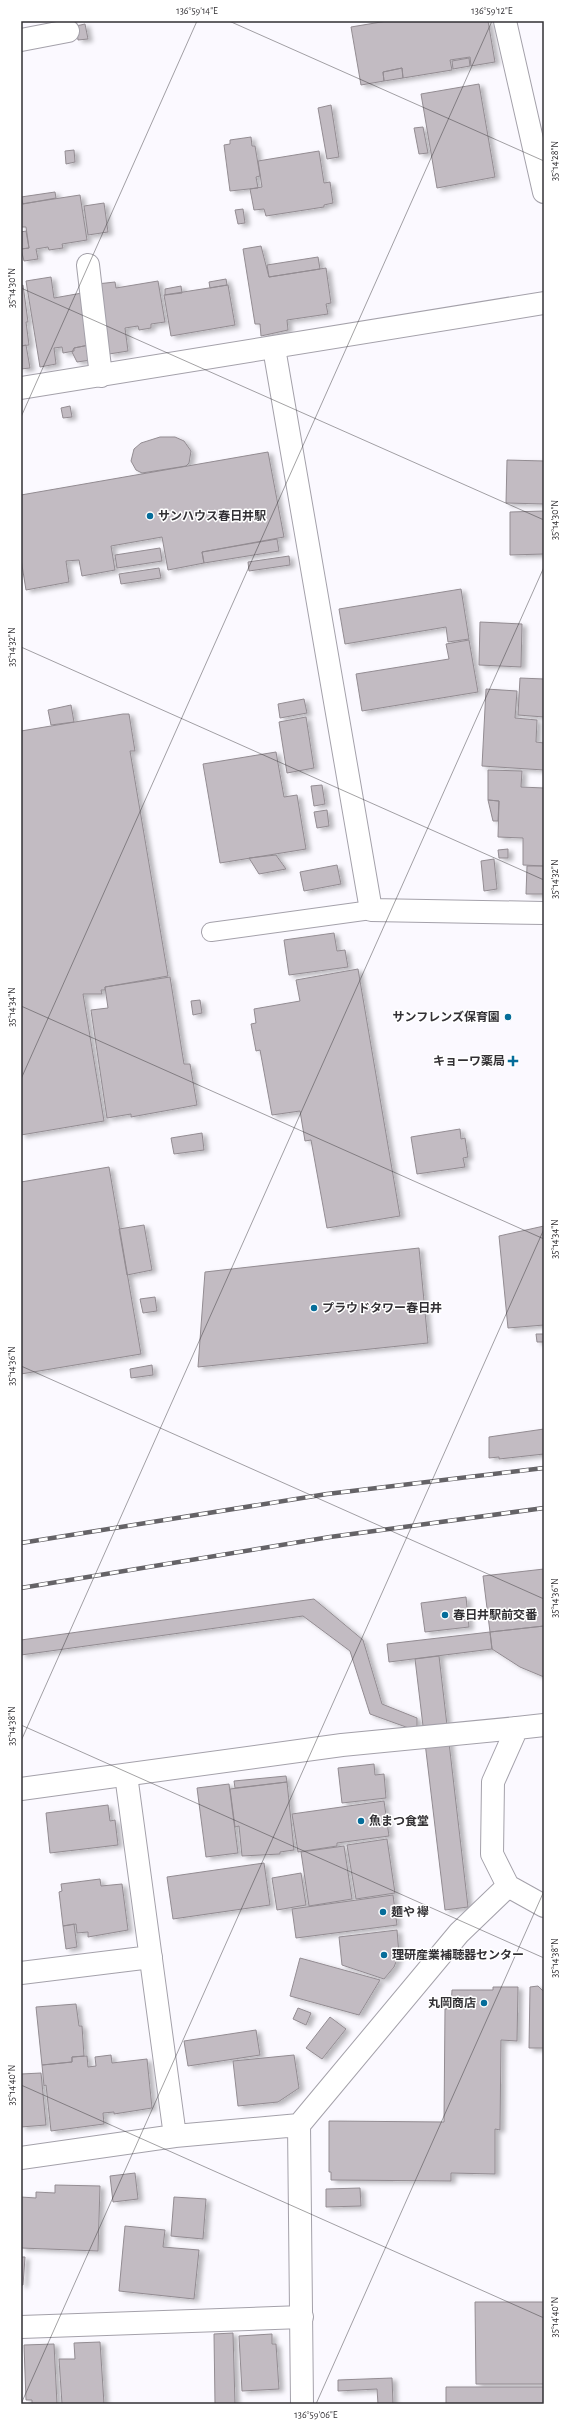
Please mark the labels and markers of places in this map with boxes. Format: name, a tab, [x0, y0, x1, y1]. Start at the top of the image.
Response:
place label: サンハウス春日井駅	[158, 509, 266, 522]
marker: サンハウス春日井駅	[145, 511, 155, 521]
place label: サンフレンズ保育園	[393, 1010, 500, 1023]
marker: サンフレンズ保育園	[503, 1012, 513, 1022]
place label: キョーワ薬局	[433, 1055, 505, 1067]
marker: キョーワ薬局	[508, 1056, 518, 1066]
place label: プラウドタワー春日井	[322, 1301, 442, 1314]
marker: プラウドタワー春日井	[309, 1303, 319, 1313]
place label: 春日井駅前交番	[453, 1608, 538, 1621]
marker: 春日井駅前交番	[440, 1610, 450, 1620]
place label: 魚まつ食堂	[369, 1814, 429, 1827]
marker: 魚まつ食堂	[356, 1816, 366, 1826]
place label: 麺や 襷	[391, 1905, 429, 1918]
marker: 麺や 襷	[378, 1907, 388, 1917]
place label: 理研産業補聴器センター	[392, 1948, 524, 1961]
marker: 理研産業補聴器センター	[379, 1950, 389, 1960]
place label: 丸岡商店	[428, 1997, 476, 2009]
marker: 丸岡商店	[479, 1998, 489, 2008]

